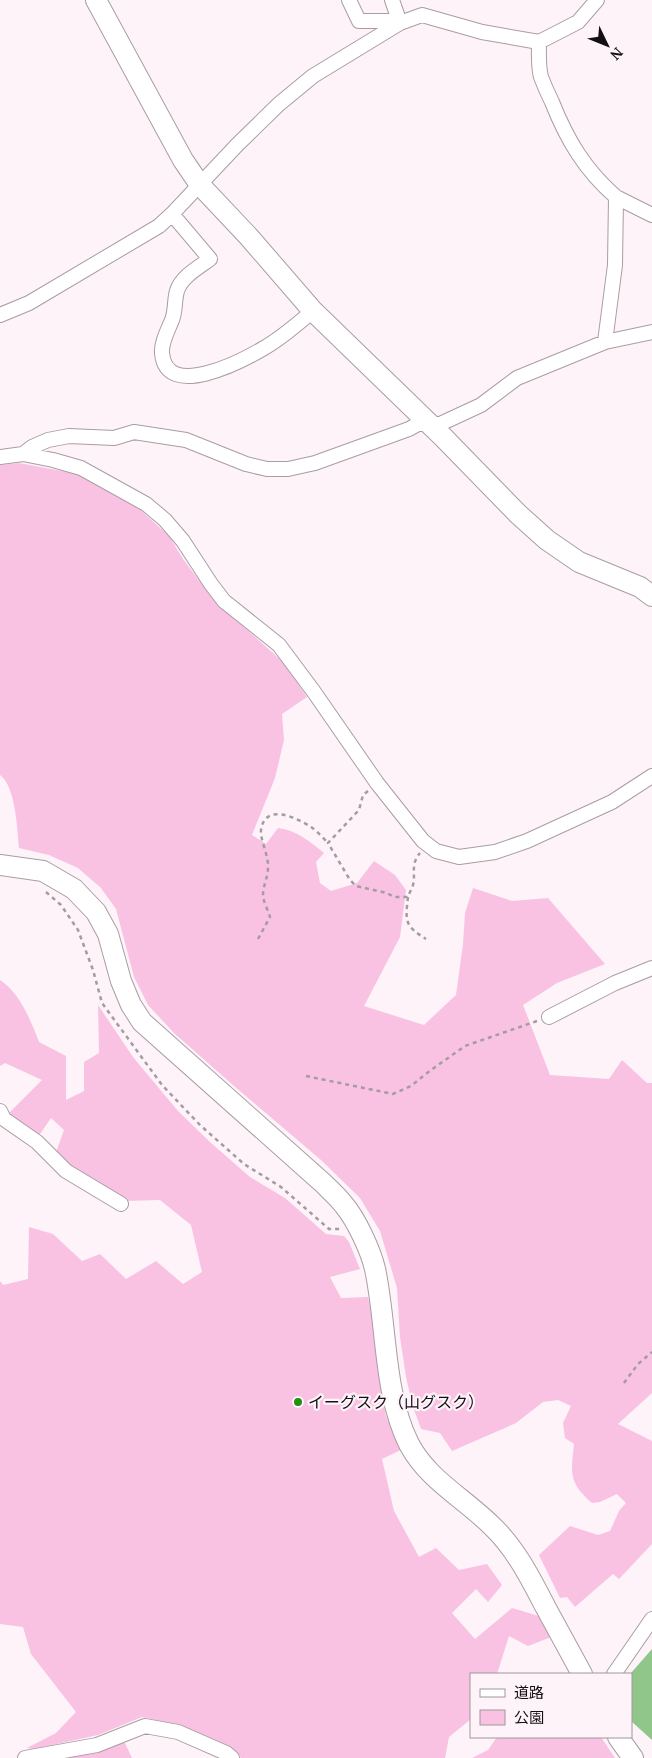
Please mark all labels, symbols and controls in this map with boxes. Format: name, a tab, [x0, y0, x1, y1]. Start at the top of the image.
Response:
north arrow	[582, 20, 632, 70]
text: N	[606, 44, 627, 65]
place label: イーグスク（山グスク）	[308, 1391, 484, 1413]
marker: イーグスク（山グスク）	[292, 1396, 304, 1408]
legend	[470, 1673, 632, 1738]
text: 道路	[514, 1682, 544, 1702]
text: 公園	[514, 1707, 544, 1727]

